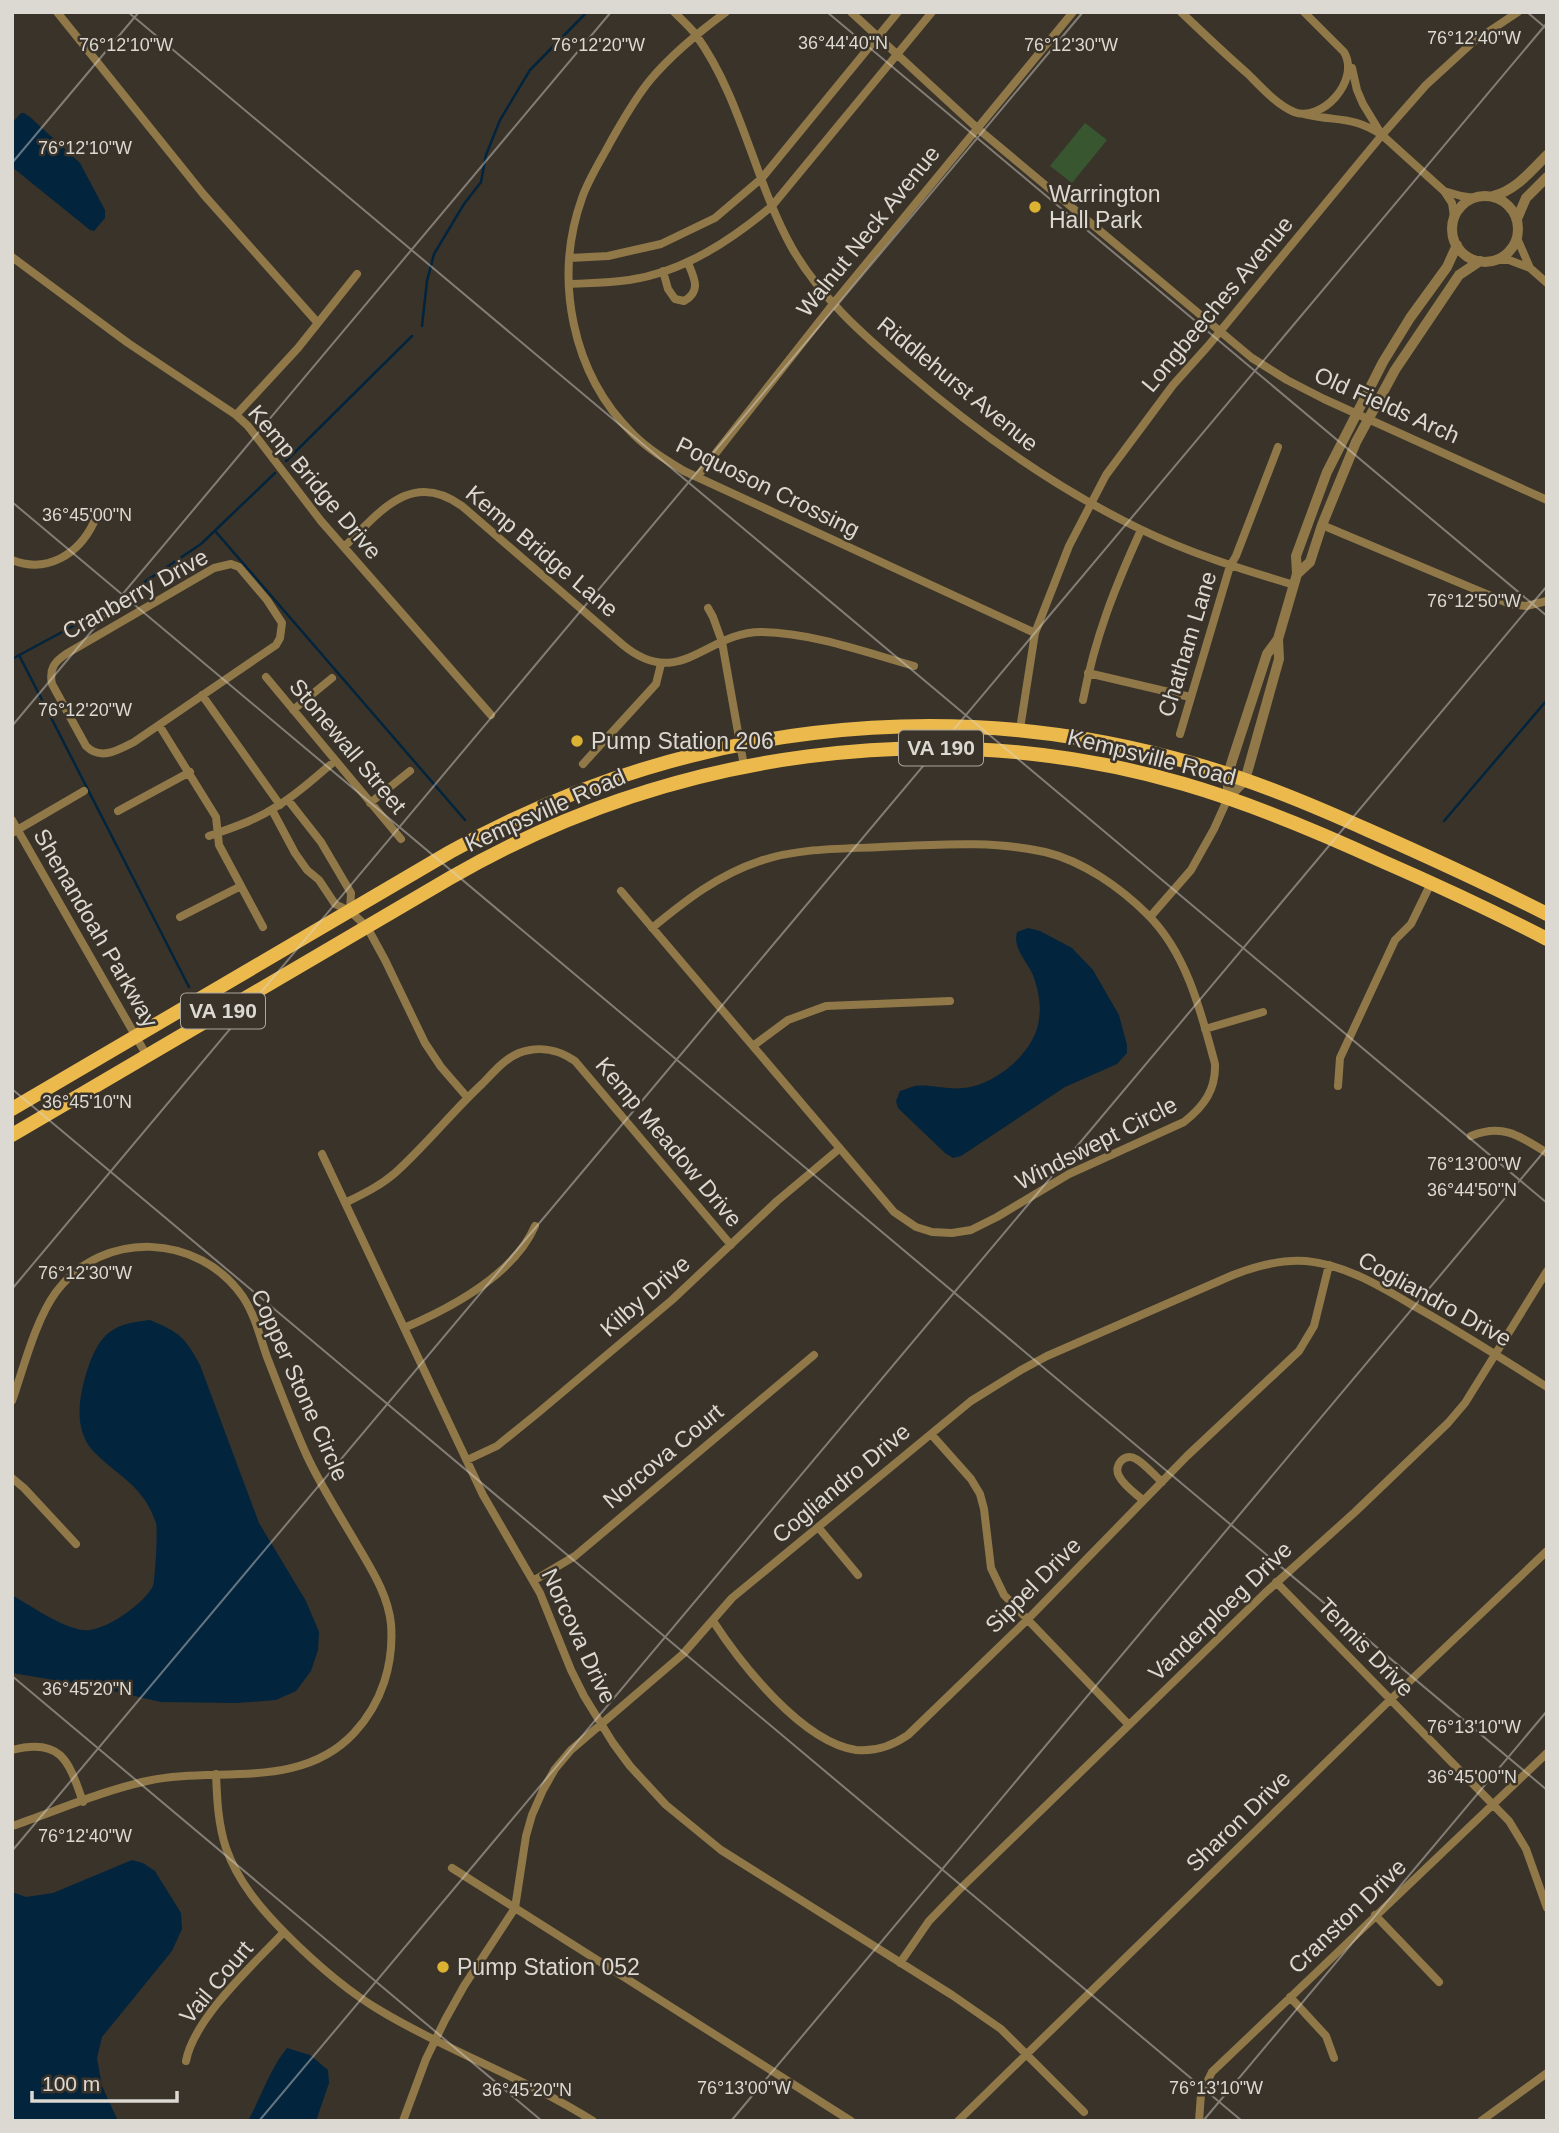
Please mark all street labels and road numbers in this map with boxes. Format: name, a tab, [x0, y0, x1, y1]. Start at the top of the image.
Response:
street label: Walnut Neck Avenue	[791, 140, 945, 322]
street label: Longbeeches Avenue	[1136, 211, 1298, 397]
street label: Riddlehurst Avenue	[872, 311, 1044, 457]
street label: Old Fields Arch	[1310, 361, 1464, 449]
street label: Kemp Bridge Drive	[243, 400, 387, 564]
street label: Poquoson Crossing	[672, 431, 864, 543]
street label: Kemp Bridge Lane	[461, 480, 623, 622]
street label: Cranberry Drive	[58, 543, 212, 645]
street label: Chatham Lane	[1153, 568, 1221, 720]
street label: Stonewall Street	[284, 673, 412, 819]
street label: Kempsville Road	[1065, 724, 1239, 790]
road number: VA 190	[899, 730, 983, 766]
street label: Kempsville Road	[461, 763, 629, 857]
street label: Shenandoah Parkway	[28, 824, 164, 1032]
road number: VA 190	[181, 993, 265, 1028]
street label: Kemp Meadow Drive	[590, 1052, 748, 1232]
street label: Windswept Circle	[1011, 1091, 1181, 1195]
street label: Cogliandro Drive	[1354, 1246, 1516, 1352]
street label: Kilby Drive	[595, 1250, 695, 1342]
street label: Copper Stone Circle	[246, 1285, 354, 1485]
street label: Norcova Court	[598, 1398, 729, 1514]
street label: Cogliandro Drive	[767, 1418, 915, 1548]
street label: Sippel Drive	[980, 1532, 1086, 1638]
street label: Vanderploeg Drive	[1143, 1536, 1297, 1686]
street label: Norcova Drive	[536, 1564, 622, 1708]
street label: Tennis Drive	[1313, 1592, 1419, 1702]
street label: Sharon Drive	[1181, 1765, 1295, 1877]
street label: Cranston Drive	[1283, 1853, 1411, 1979]
street label: Vail Court	[174, 1935, 258, 2028]

